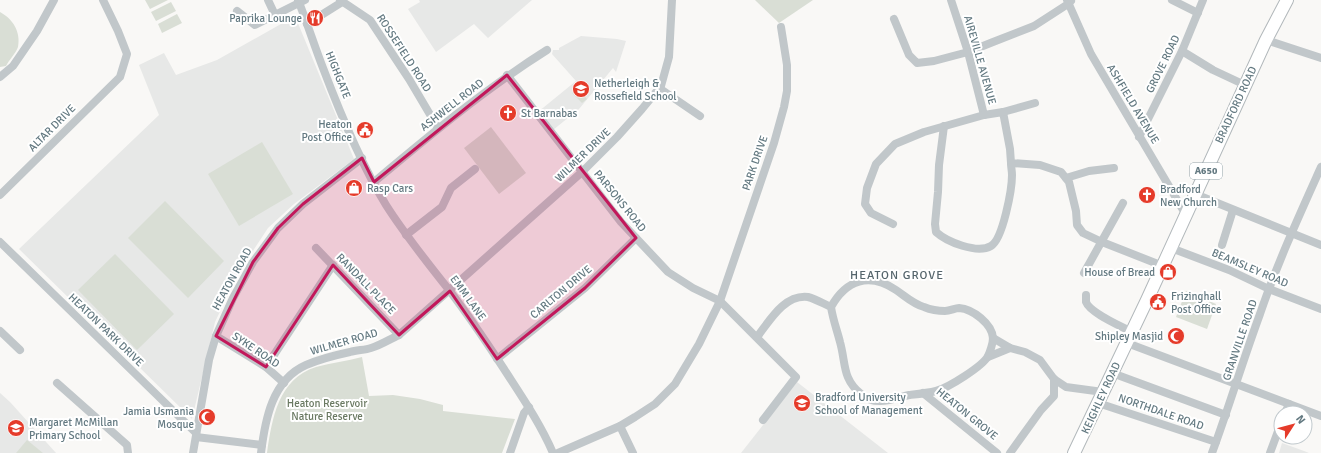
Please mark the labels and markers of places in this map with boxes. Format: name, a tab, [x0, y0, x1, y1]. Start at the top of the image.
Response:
restaurant icon: Paprika Lounge	[305, 8, 325, 28]
place label: Paprika Lounge	[229, 12, 302, 25]
place label: Netherleigh & Rossefield School	[594, 77, 677, 103]
school or university icon: Netherleigh & Rossefield School	[571, 79, 591, 99]
church icon: St Barnabas	[498, 103, 518, 123]
place label: St Barnabas	[521, 107, 578, 120]
place label: Heaton Post Office	[302, 118, 352, 144]
public building icon: Heaton Post Office	[355, 120, 375, 140]
shop icon: Rasp Cars	[344, 178, 364, 198]
place label: Rasp Cars	[367, 182, 413, 195]
place label: Bradford New Church	[1160, 183, 1217, 209]
church icon: Bradford New Church	[1137, 185, 1157, 205]
shop icon: House of Bread	[1158, 262, 1178, 282]
place label: House of Bread	[1084, 266, 1155, 279]
place label: Frizinghall Post Office	[1171, 290, 1221, 316]
public building icon: Frizinghall Post Office	[1148, 292, 1168, 312]
mosque icon: Shipley Masjid	[1166, 326, 1186, 346]
place label: Shipley Masjid	[1095, 330, 1163, 343]
place label: Bradford University School of Management	[815, 391, 923, 417]
school or university icon: Bradford University School of Management	[792, 393, 812, 413]
place label: Jamia Usmania Mosque	[123, 405, 194, 431]
mosque icon: Jamia Usmania Mosque	[197, 407, 217, 427]
place label: Margaret McMillan Primary School	[29, 416, 118, 442]
school or university icon: Margaret McMillan Primary School	[6, 418, 26, 438]

